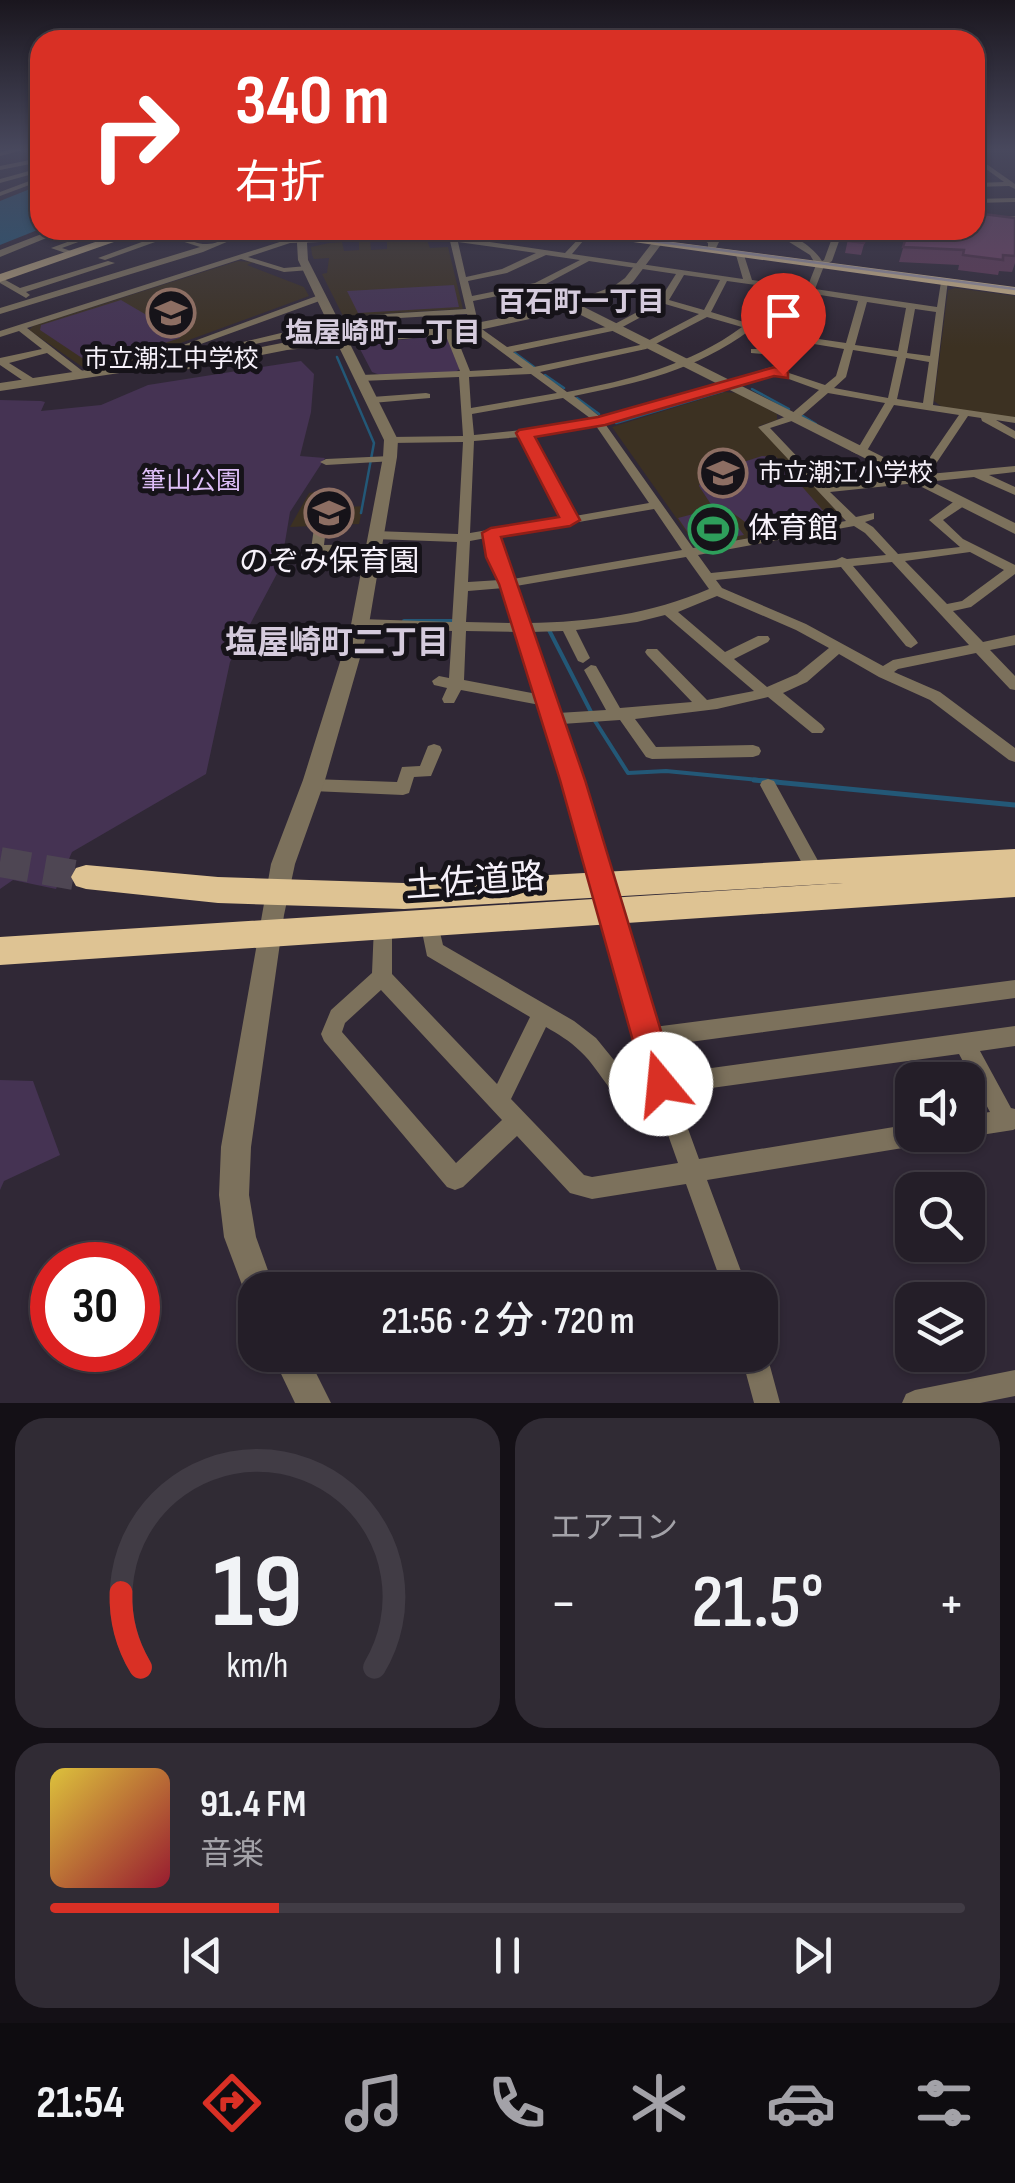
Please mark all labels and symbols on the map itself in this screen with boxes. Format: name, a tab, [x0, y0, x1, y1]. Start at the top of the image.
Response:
pin	[741, 273, 826, 376]
district label: 百石町一丁目	[497, 286, 665, 319]
school or university icon: 市立潮江中学校	[145, 287, 197, 339]
district label: 塩屋崎町一丁目	[285, 317, 481, 350]
place label: 市立潮江中学校	[83, 344, 259, 375]
school or university icon: 市立潮江小学校	[697, 447, 749, 499]
place label: 市立潮江小学校	[758, 458, 933, 489]
park label: 筆山公園	[141, 466, 241, 497]
school or university icon: のぞみ保育園	[303, 487, 355, 539]
sports icon: 体育館	[687, 503, 739, 555]
place label: 体育館	[748, 511, 838, 547]
place label: のぞみ保育園	[239, 544, 419, 580]
district label: 塩屋崎町二丁目	[225, 624, 449, 663]
street label: 土佐道路	[404, 856, 546, 908]
position arrow	[609, 1032, 713, 1136]
speed limit sign: 30	[30, 1242, 160, 1372]

